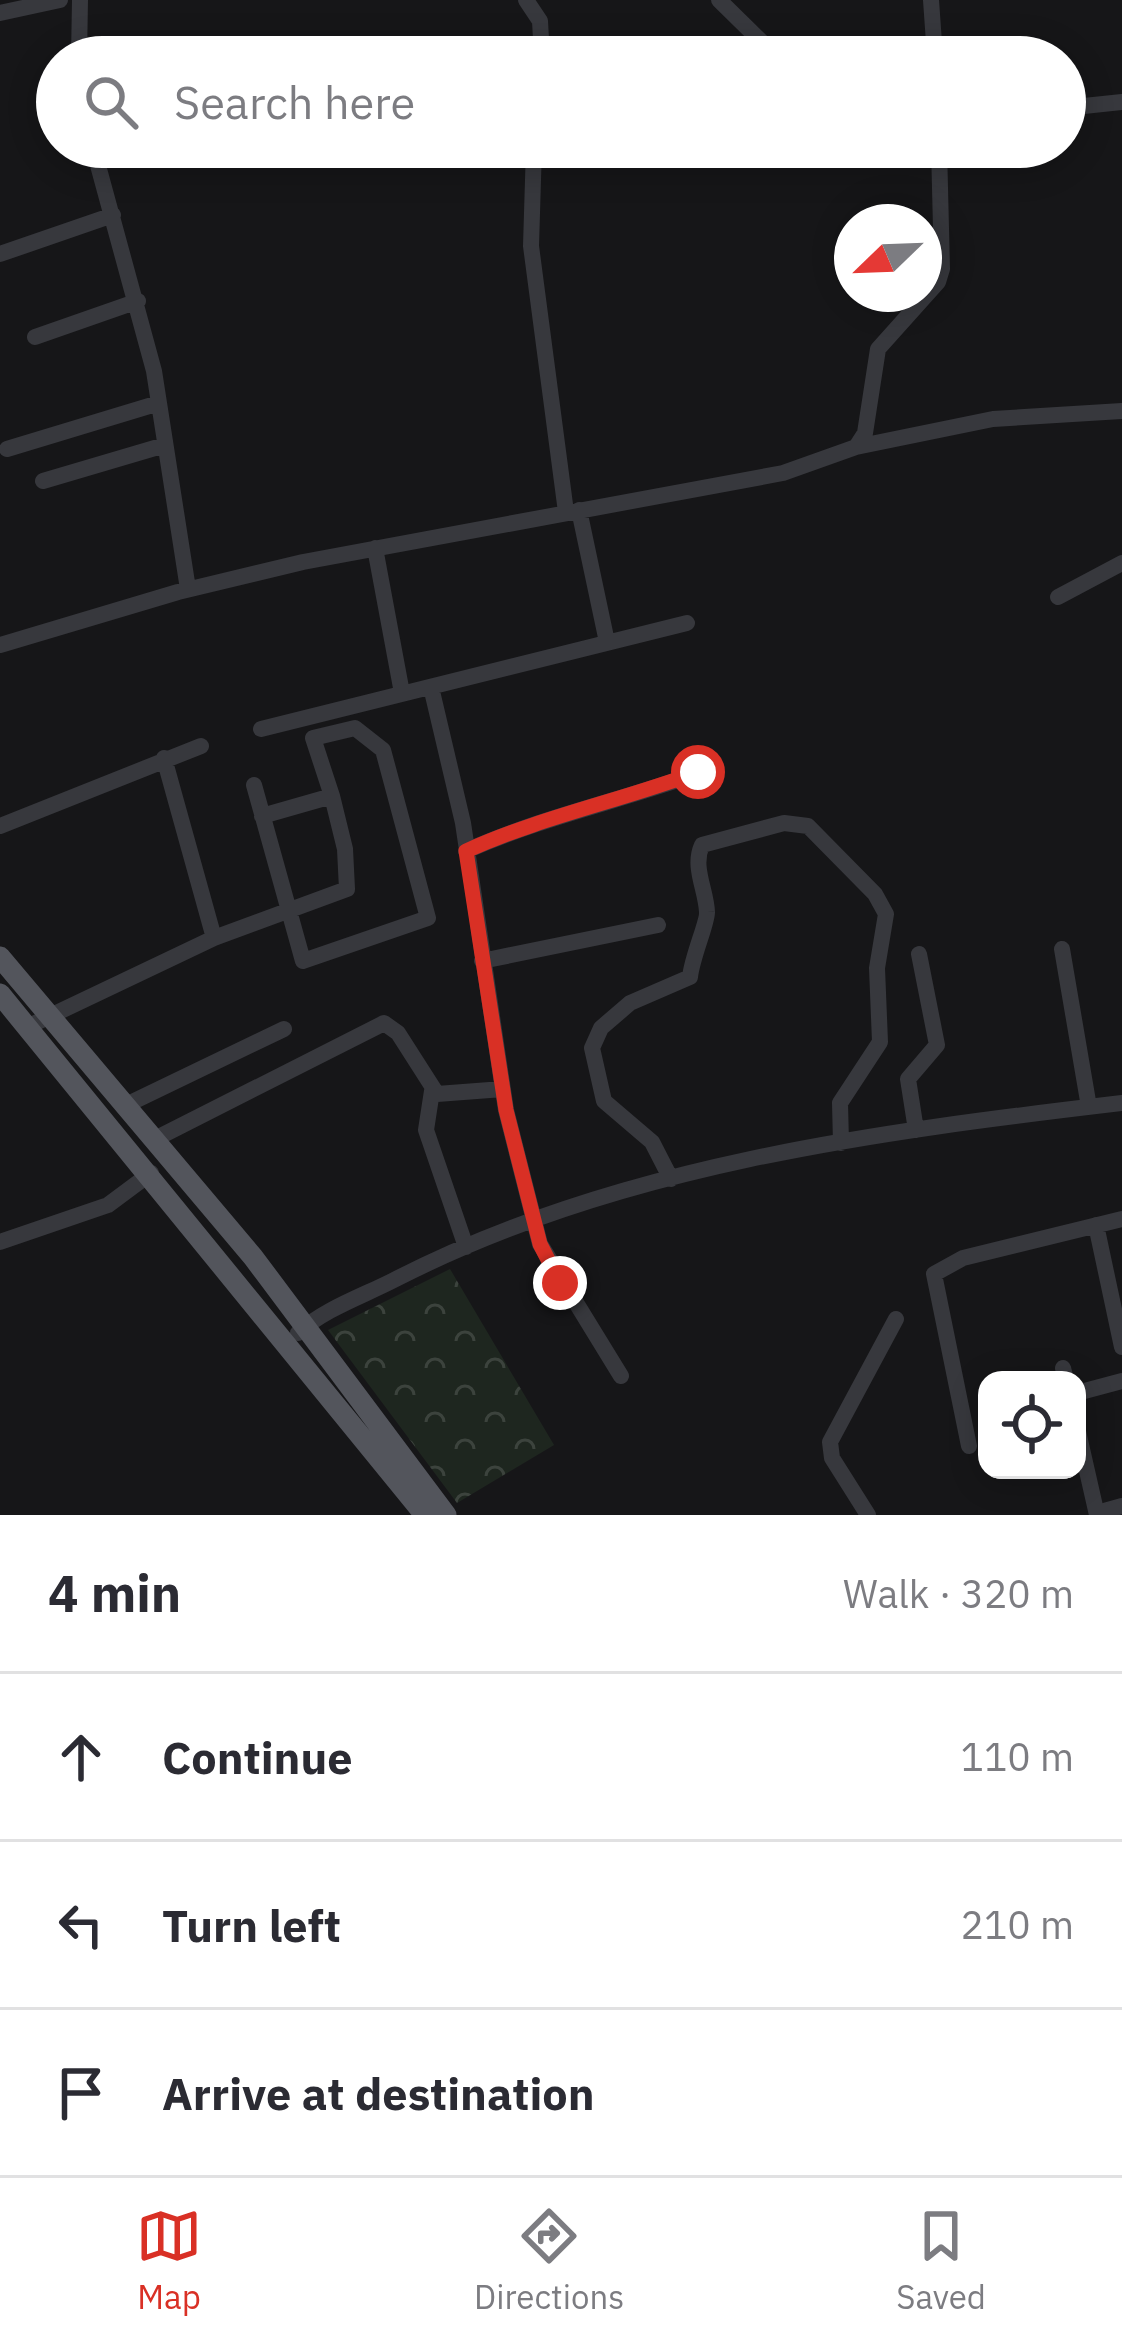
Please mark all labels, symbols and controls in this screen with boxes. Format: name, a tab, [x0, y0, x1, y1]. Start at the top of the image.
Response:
search box	[36, 36, 1086, 168]
icon: search	[78, 69, 144, 135]
text: Search here	[174, 73, 415, 131]
north arrow	[834, 204, 942, 312]
route start	[671, 745, 725, 799]
route end	[533, 1256, 587, 1310]
map controls	[978, 1371, 1086, 1479]
button: locate	[978, 1371, 1086, 1479]
text: 4 min	[48, 1560, 181, 1626]
text: Walk · 320 m	[843, 1568, 1074, 1619]
icon: ahead	[48, 1724, 114, 1790]
text: Continue	[162, 1728, 353, 1786]
text: 110 m	[961, 1731, 1074, 1782]
icon: left	[48, 1892, 114, 1958]
text: Turn left	[162, 1896, 341, 1954]
text: 210 m	[961, 1899, 1074, 1950]
icon: arrive	[48, 2060, 114, 2126]
text: Arrive at destination	[162, 2064, 595, 2122]
tab: Map	[136, 2203, 202, 2318]
tab: Directions	[474, 2203, 624, 2318]
tab: Saved	[896, 2203, 986, 2318]

